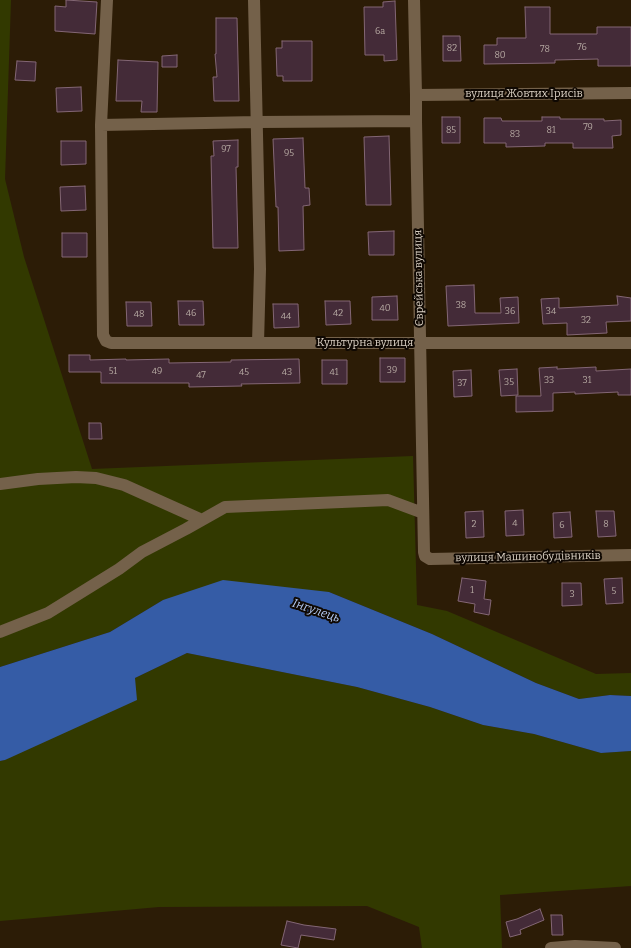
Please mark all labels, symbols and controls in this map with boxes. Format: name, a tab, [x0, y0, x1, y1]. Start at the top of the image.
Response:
house number: 6а	[375, 26, 385, 36]
house number: 76	[577, 42, 587, 52]
house number: 82	[447, 43, 457, 53]
house number: 78	[540, 44, 550, 54]
house number: 80	[494, 50, 506, 60]
street label: вулиця Жовтих Ірисів	[465, 87, 583, 101]
house number: 79	[583, 122, 593, 132]
house number: 85	[446, 125, 456, 135]
house number: 81	[546, 125, 556, 135]
house number: 83	[510, 129, 520, 139]
house number: 97	[221, 144, 231, 154]
house number: 95	[284, 148, 294, 158]
street label: Єврейська вулиця	[412, 230, 426, 326]
house number: 38	[456, 300, 466, 310]
house number: 40	[379, 303, 391, 313]
house number: 36	[505, 306, 515, 316]
house number: 34	[546, 306, 556, 316]
house number: 46	[186, 308, 196, 318]
house number: 42	[333, 308, 343, 318]
house number: 48	[134, 309, 144, 319]
house number: 44	[281, 311, 291, 321]
house number: 32	[581, 315, 591, 325]
street label: Культурна вулиця	[317, 336, 413, 350]
house number: 39	[387, 365, 397, 375]
house number: 51	[109, 366, 117, 376]
house number: 49	[152, 366, 162, 376]
house number: 45	[239, 367, 249, 377]
house number: 43	[282, 367, 292, 377]
house number: 41	[330, 367, 338, 377]
house number: 47	[196, 370, 206, 380]
house number: 33	[544, 375, 554, 385]
house number: 31	[583, 375, 591, 385]
house number: 35	[504, 377, 514, 387]
house number: 37	[457, 378, 467, 388]
house number: 4	[512, 518, 518, 528]
house number: 2	[472, 519, 476, 529]
house number: 8	[603, 519, 609, 529]
house number: 6	[559, 520, 565, 530]
street label: вулиця Машинобудівників	[455, 549, 601, 565]
house number: 1	[470, 585, 474, 595]
house number: 5	[612, 586, 616, 596]
house number: 3	[569, 589, 575, 599]
water label: Інгулець	[290, 596, 342, 626]

